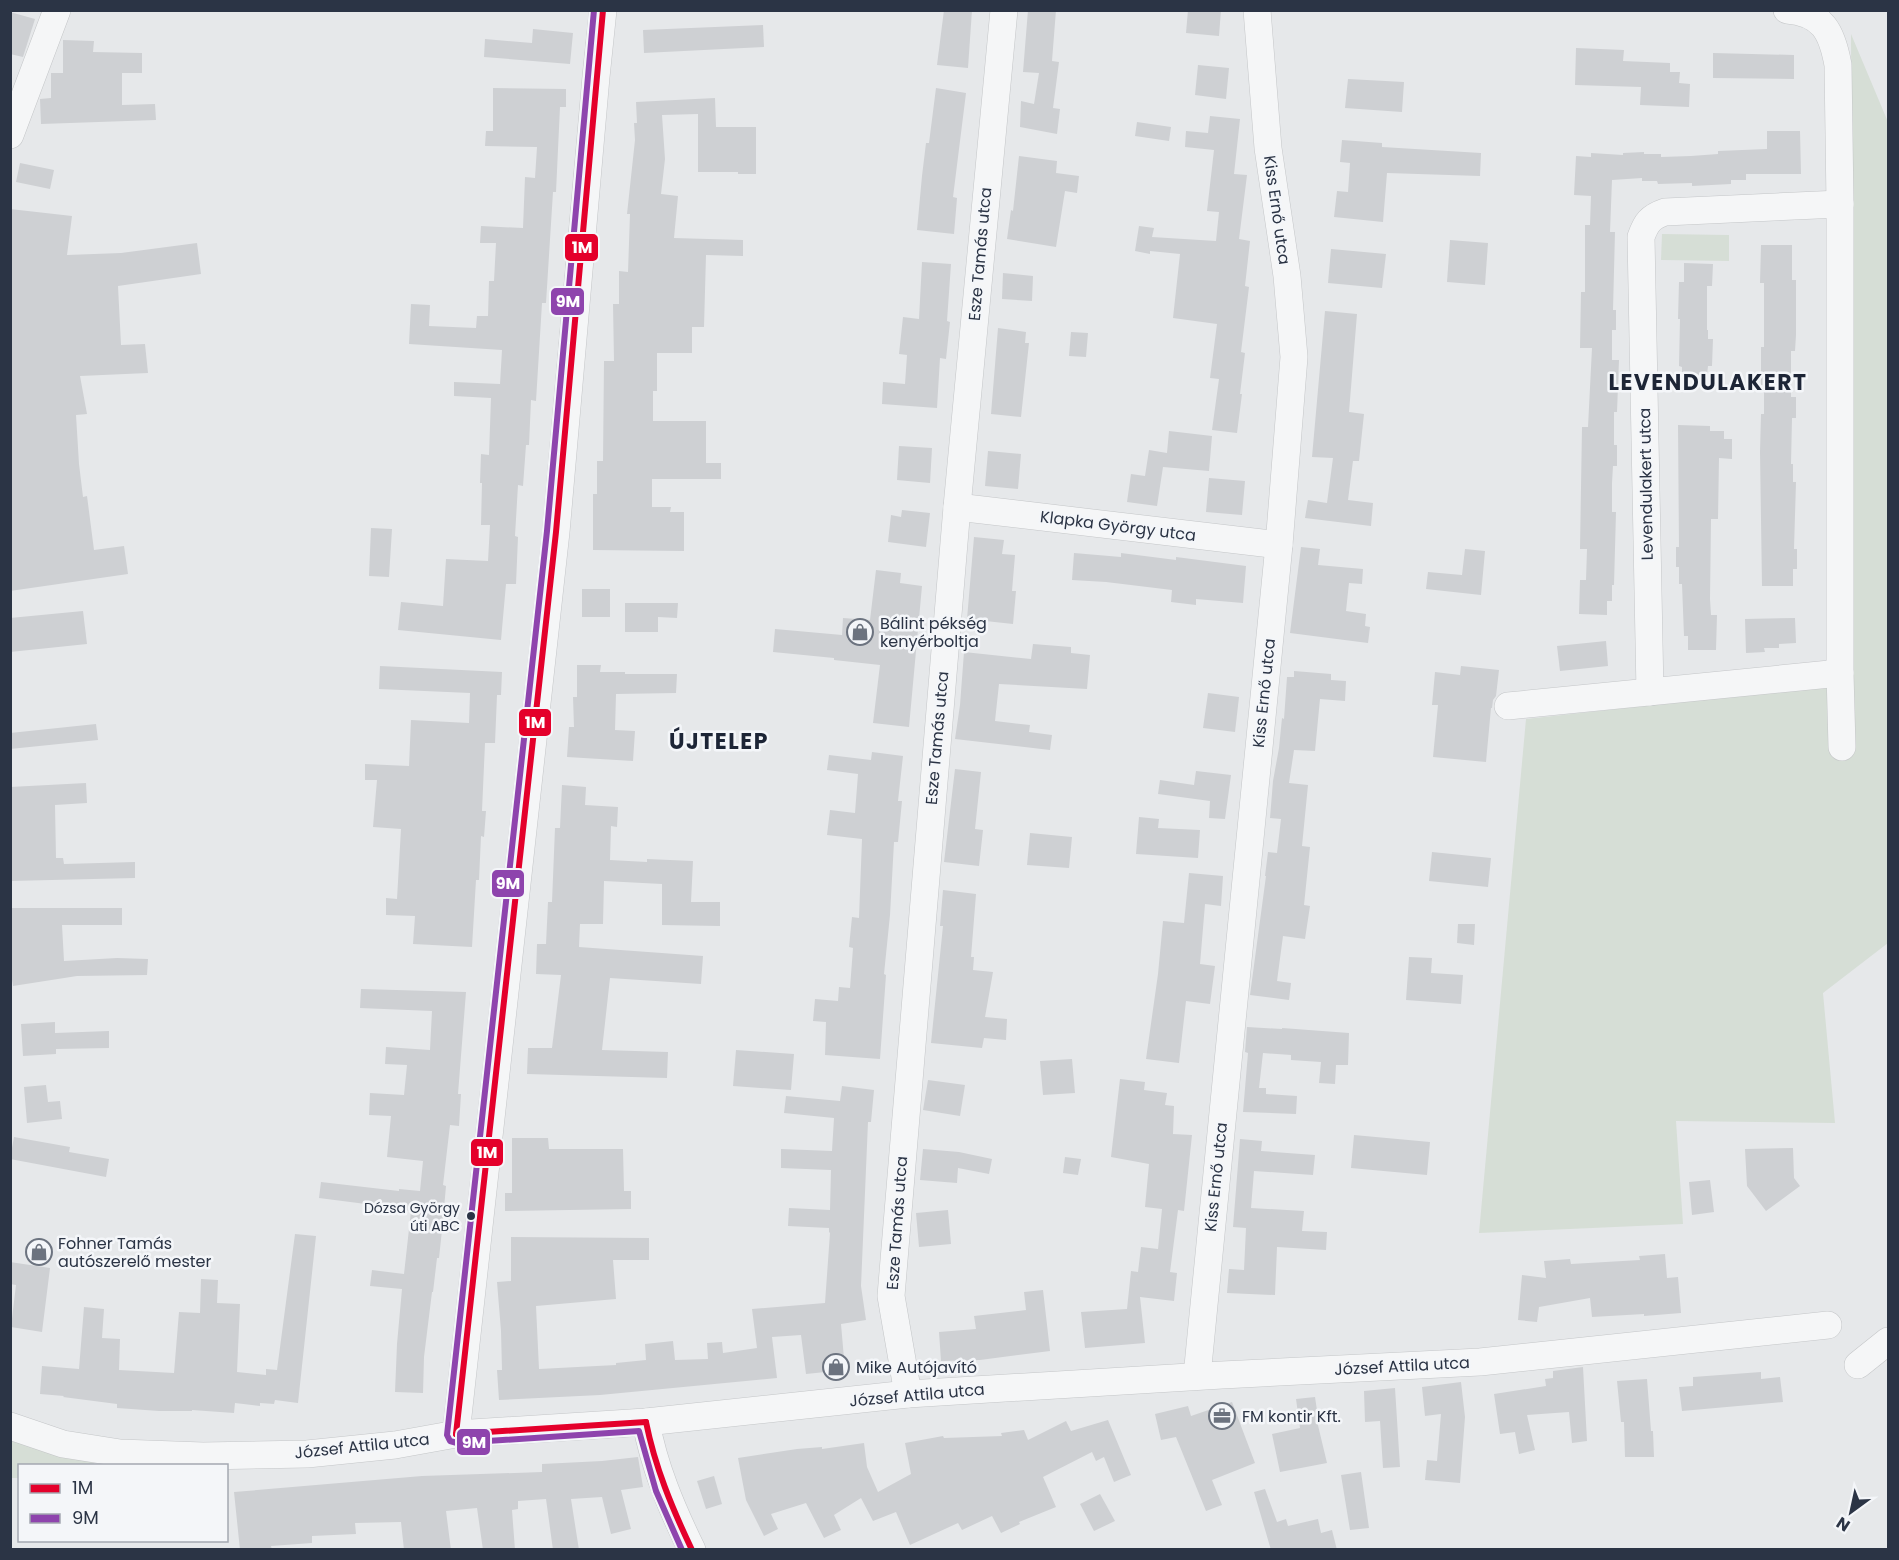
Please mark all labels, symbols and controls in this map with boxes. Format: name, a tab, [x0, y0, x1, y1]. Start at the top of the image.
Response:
street label: Kiss Ernő utca	[1258, 154, 1296, 266]
street label: Esze Tamás utca	[963, 186, 997, 322]
line badge: 1M	[564, 233, 599, 262]
text: 1M	[572, 236, 592, 259]
line badge: 9M	[550, 287, 585, 316]
text: 9M	[556, 290, 580, 313]
district label: LEVENDULAKERT	[1608, 367, 1808, 398]
street label: Levendulakert utca	[1633, 408, 1659, 560]
street label: Klapka György utca	[1039, 505, 1197, 547]
place label: Bálint pékség kenyérboltja	[880, 612, 987, 653]
shop icon: Bálint pékség kenyérboltja	[845, 617, 875, 647]
street label: Kiss Ernő utca	[1247, 637, 1281, 749]
street label: Esze Tamás utca	[920, 670, 954, 806]
line badge: 1M	[518, 708, 552, 737]
text: 1M	[525, 711, 545, 734]
district label: ÚJTELEP	[669, 726, 769, 757]
line badge: 9M	[491, 869, 525, 898]
text: 9M	[496, 872, 520, 895]
street label: Kiss Ernő utca	[1199, 1121, 1233, 1233]
line badge: 1M	[470, 1138, 504, 1167]
text: 1M	[477, 1141, 497, 1164]
street label: Esze Tamás utca	[881, 1155, 913, 1291]
place label: Dózsa György úti ABC	[364, 1198, 460, 1236]
marker: Dózsa György úti ABC	[465, 1210, 477, 1222]
place label: Fohner Tamás autószerelő mester	[58, 1232, 212, 1273]
shop icon: Fohner Tamás autószerelő mester	[24, 1237, 54, 1267]
street label: József Attila utca	[1334, 1351, 1470, 1381]
shop icon: Mike Autójavító	[821, 1352, 851, 1382]
place label: Mike Autójavító	[856, 1356, 977, 1379]
street label: József Attila utca	[848, 1378, 986, 1412]
office icon: FM kontir Kft.	[1207, 1401, 1237, 1431]
place label: FM kontir Kft.	[1242, 1405, 1341, 1428]
street label: József Attila utca	[293, 1427, 431, 1465]
line badge: 9M	[456, 1428, 491, 1456]
text: 9M	[462, 1431, 486, 1454]
legend	[18, 1464, 228, 1542]
text: 1M	[72, 1475, 93, 1500]
north arrow	[1821, 1482, 1881, 1542]
text: 9M	[72, 1505, 99, 1530]
text: N	[1832, 1511, 1854, 1537]

